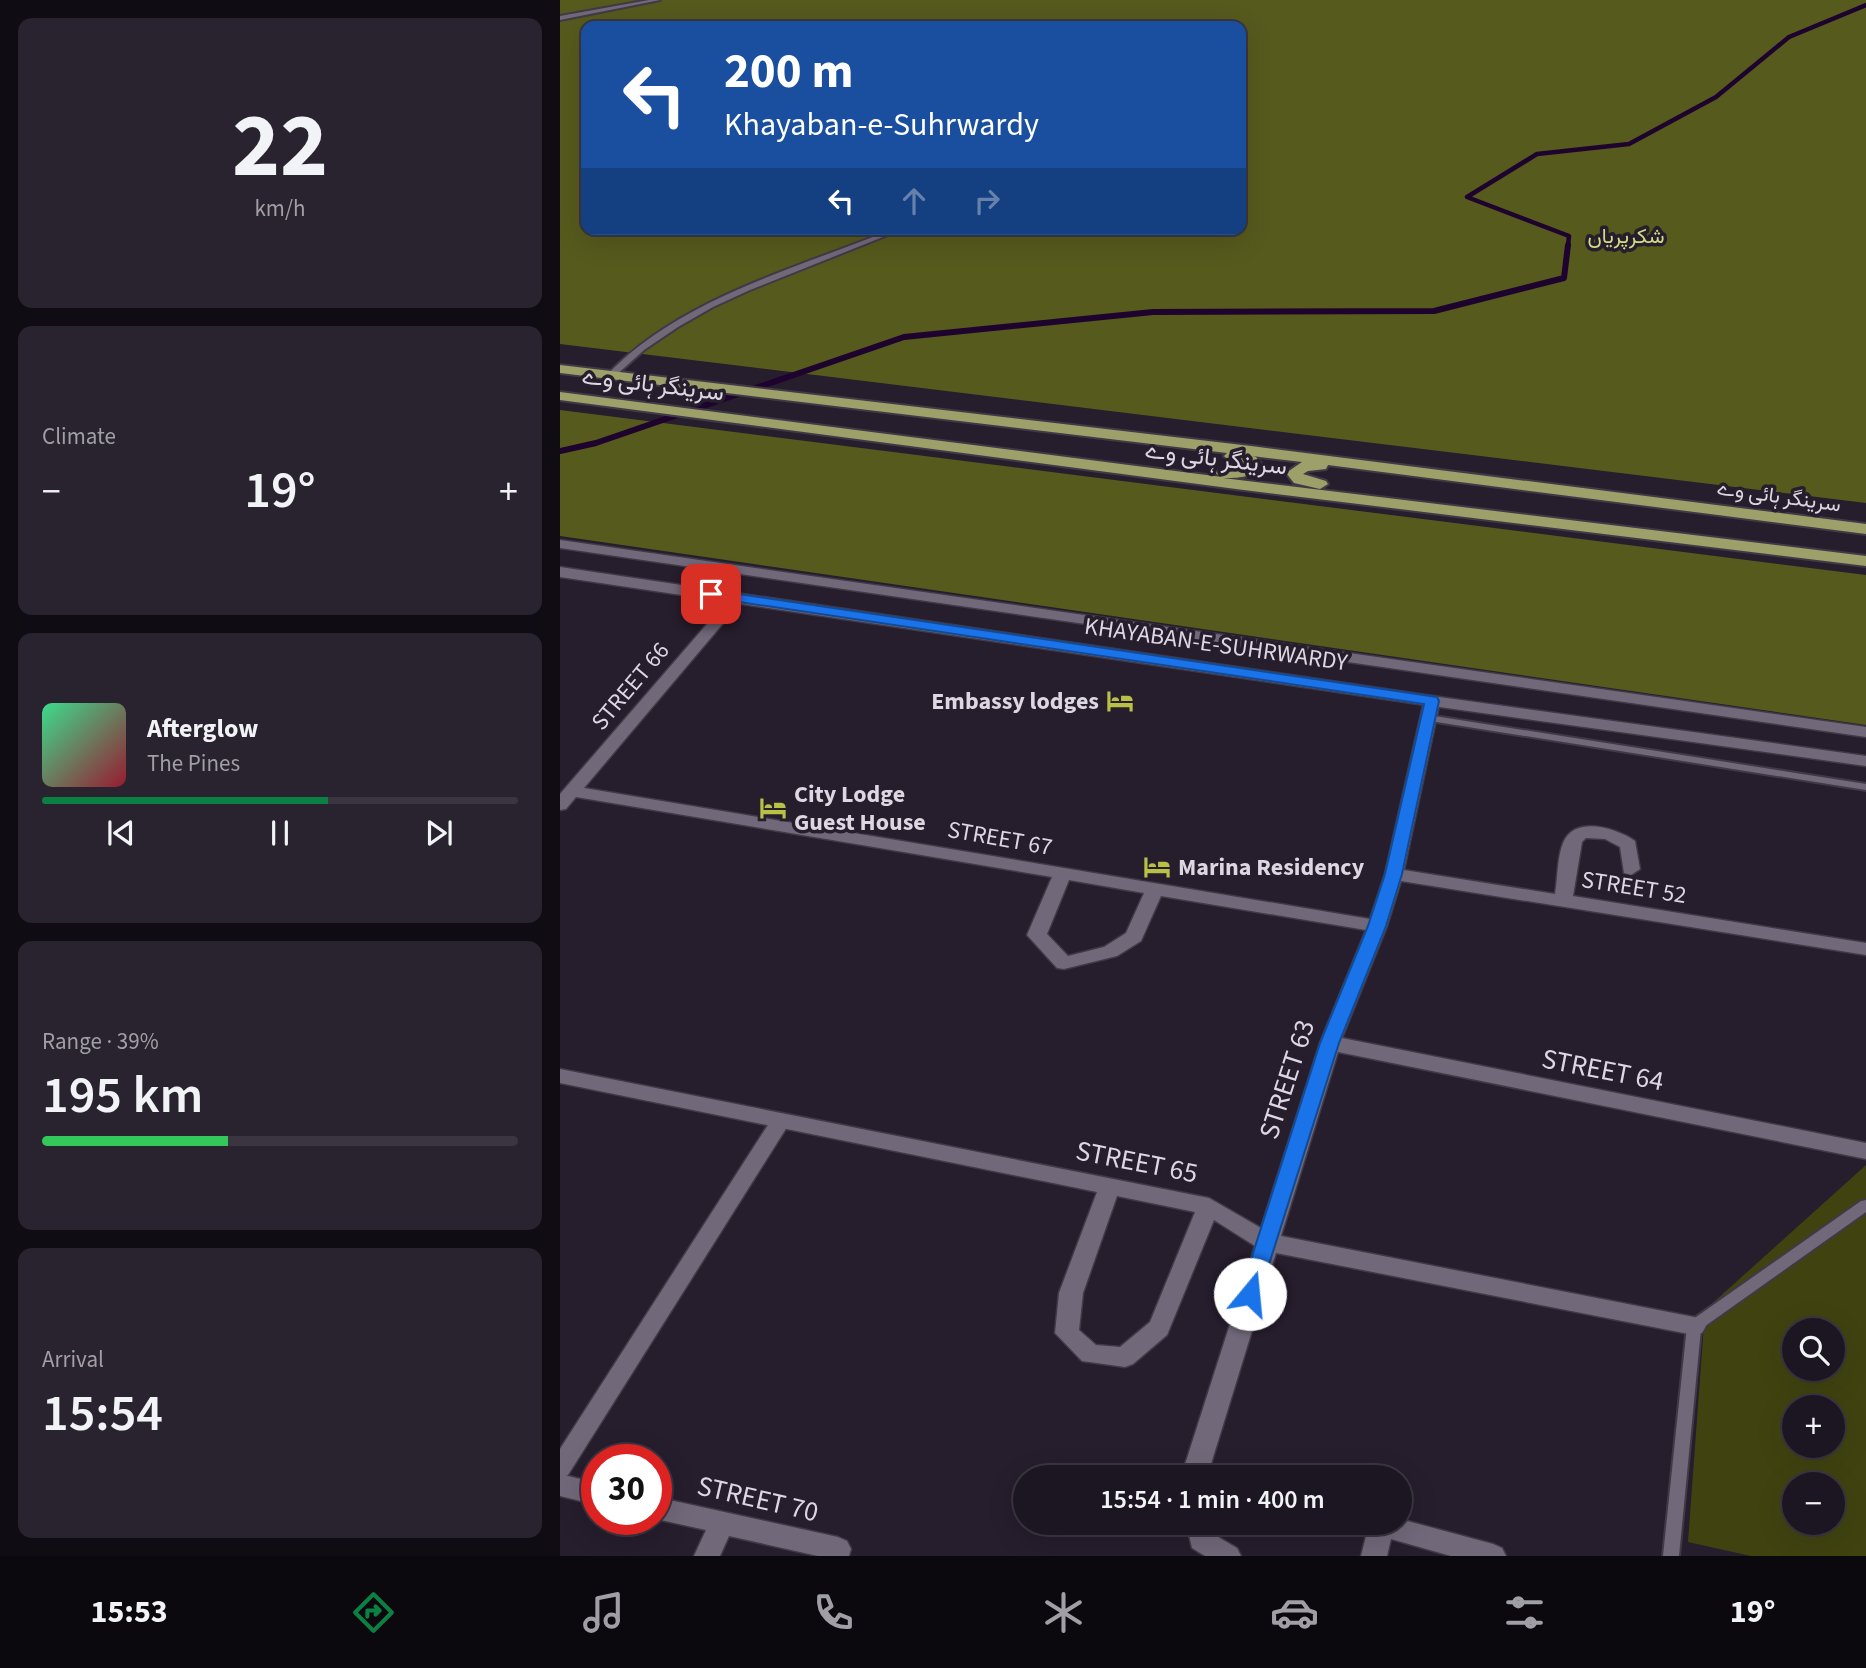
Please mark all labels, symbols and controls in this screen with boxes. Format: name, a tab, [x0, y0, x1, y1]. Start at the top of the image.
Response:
text: 200 m	[724, 37, 853, 107]
icon: left	[609, 49, 700, 140]
text: 22	[232, 82, 328, 211]
text: Khayaban-e-Suhrwardy	[724, 102, 1039, 148]
icon: left	[822, 182, 860, 220]
icon: ahead	[895, 182, 933, 220]
icon: right	[968, 182, 1006, 220]
text: km/h	[254, 192, 306, 225]
park label: شکرپریاں	[1587, 221, 1665, 251]
street label: سرینگر ہائی وے	[580, 358, 726, 411]
text: Climate	[42, 420, 116, 453]
street label: سرینگر ہائی وے	[1143, 432, 1289, 485]
text: 19°	[244, 454, 316, 528]
text: −	[42, 465, 61, 519]
text: +	[499, 465, 518, 519]
street label: سرینگر ہائی وے	[1715, 472, 1843, 520]
pin	[681, 564, 741, 624]
icon: arrive	[692, 575, 730, 613]
street label: KHAYABAN-E-SUHRWARDY	[1082, 609, 1350, 680]
street label: STREET 66	[583, 635, 678, 738]
place label: Embassy lodges	[931, 684, 1099, 719]
hotel icon: Embassy lodges	[1105, 686, 1135, 716]
text: Afterglow	[147, 710, 258, 747]
text: The Pines	[147, 747, 240, 780]
place label: City Lodge Guest House	[794, 777, 926, 840]
hotel icon: City Lodge Guest House	[758, 793, 788, 823]
street label: STREET 67	[945, 812, 1055, 865]
icon: previous	[102, 814, 140, 852]
icon: pause	[261, 814, 299, 852]
icon: next	[420, 814, 458, 852]
place label: Marina Residency	[1178, 850, 1365, 885]
hotel icon: Marina Residency	[1142, 852, 1172, 882]
street label: STREET 52	[1579, 862, 1689, 913]
street label: STREET 63	[1249, 1014, 1325, 1144]
text: Range · 39%	[42, 1025, 159, 1058]
street label: STREET 64	[1538, 1039, 1667, 1101]
text: 195 km	[42, 1059, 203, 1133]
street label: STREET 65	[1072, 1131, 1201, 1193]
position arrow	[1213, 1257, 1287, 1331]
map controls	[1782, 1318, 1845, 1535]
button: search	[1782, 1318, 1845, 1381]
text: Arrival	[42, 1343, 104, 1376]
text: 15:54	[42, 1377, 163, 1451]
button: +	[1782, 1395, 1845, 1458]
speed limit sign: 30	[581, 1444, 672, 1535]
street label: STREET 70	[693, 1466, 822, 1532]
button: −	[1782, 1472, 1845, 1535]
text: 15:54 · 1 min · 400 m	[1100, 1481, 1325, 1518]
icon: directions	[349, 1588, 398, 1637]
icon: music	[579, 1588, 628, 1637]
icon: phone	[809, 1588, 858, 1637]
icon: climate	[1039, 1588, 1088, 1637]
icon: car	[1270, 1588, 1319, 1637]
icon: filters	[1500, 1588, 1549, 1637]
text: 15:53	[91, 1589, 168, 1635]
text: 19°	[1730, 1589, 1775, 1635]

